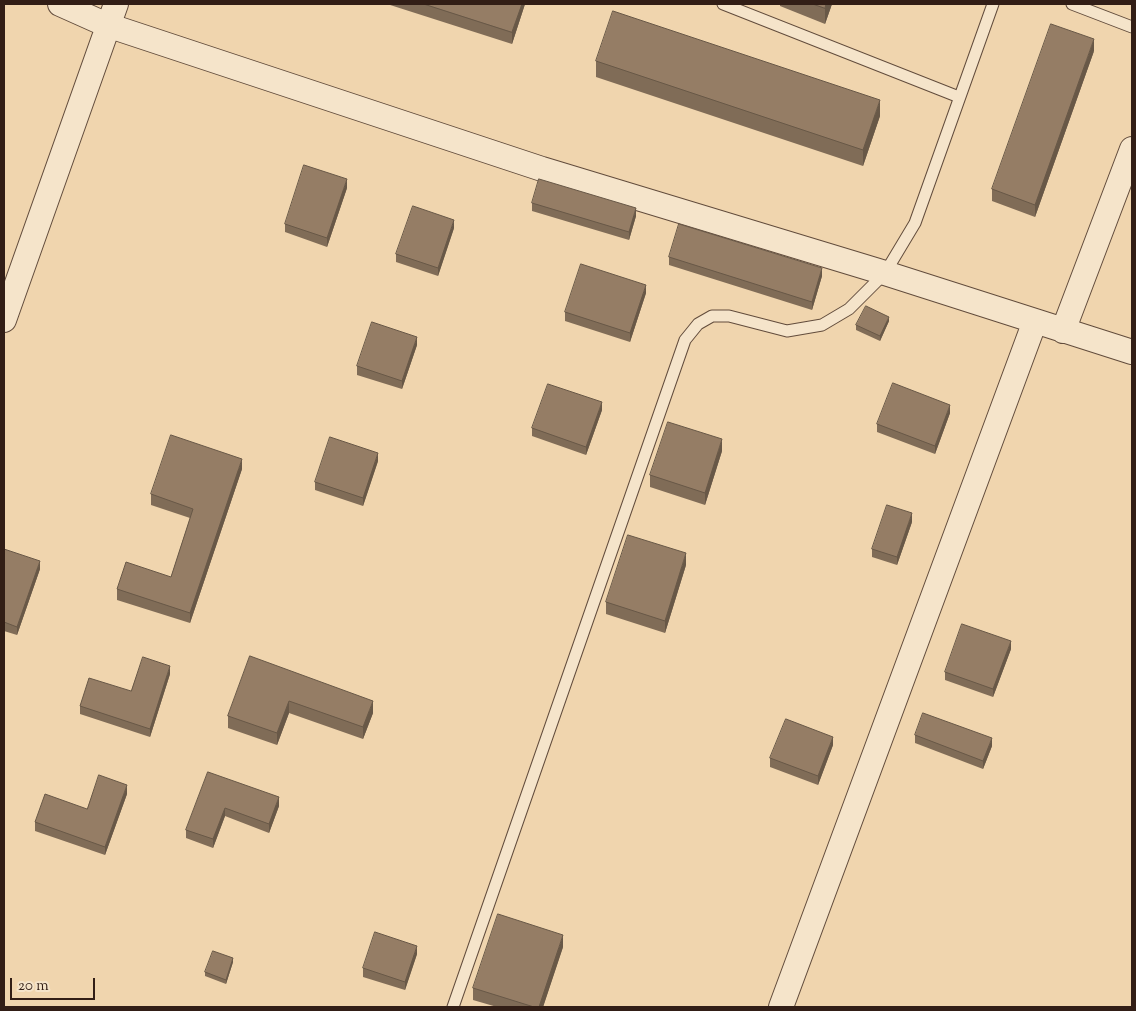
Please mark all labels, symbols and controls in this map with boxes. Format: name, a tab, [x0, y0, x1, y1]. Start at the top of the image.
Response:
scale bar	[12, 968, 98, 1000]
text: 20 m	[18, 976, 49, 997]

